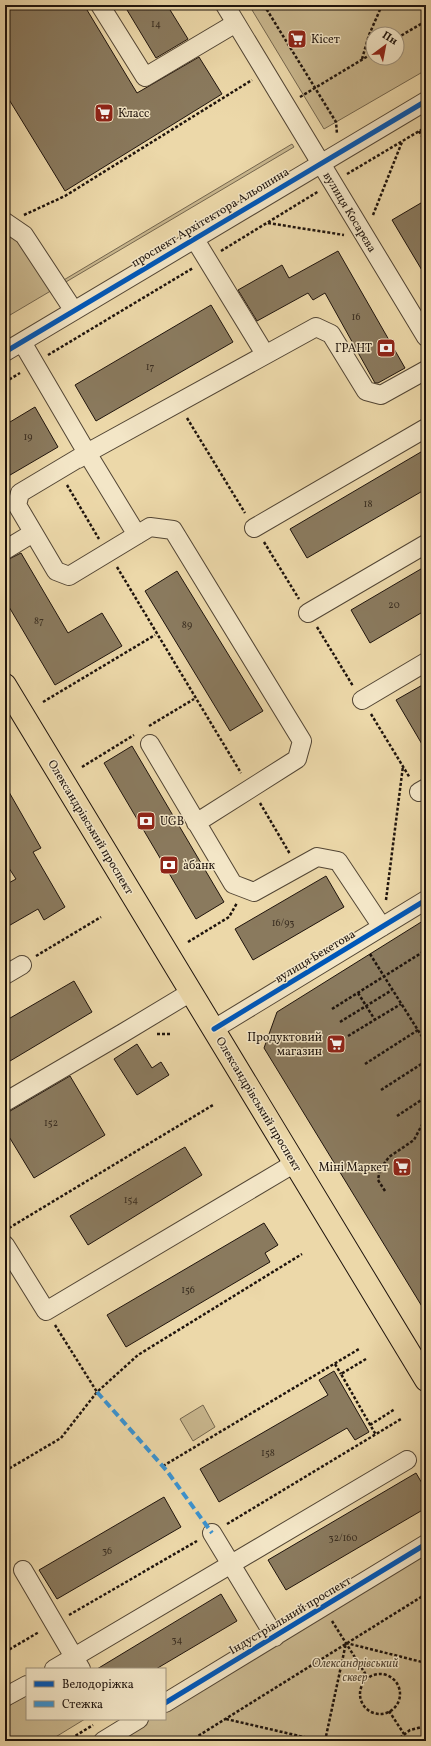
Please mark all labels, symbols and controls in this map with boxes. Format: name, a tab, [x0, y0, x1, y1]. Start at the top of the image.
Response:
house number: 14	[151, 17, 161, 31]
north arrow	[365, 26, 405, 66]
supermarket icon: Кісет	[286, 28, 308, 50]
text: Пн	[379, 28, 400, 49]
place label: Кісет	[311, 32, 340, 48]
supermarket icon: Класс	[93, 102, 115, 124]
place label: Класс	[118, 106, 149, 122]
street label: проспект Архітектора Альошина	[129, 164, 292, 271]
street label: вулиця Косарєва	[319, 169, 379, 256]
house number: 16	[352, 310, 360, 324]
bank icon: ГРАНТ	[375, 337, 397, 359]
place label: ГРАНТ	[335, 341, 372, 357]
house number: 17	[146, 360, 155, 374]
house number: 19	[23, 430, 33, 444]
house number: 18	[364, 497, 372, 511]
house number: 20	[388, 598, 400, 612]
house number: 87	[34, 614, 44, 628]
house number: 89	[182, 618, 192, 632]
street label: Олександрівський проспект	[43, 757, 137, 898]
bank icon: UGB	[135, 810, 157, 832]
place label: UGB	[160, 814, 184, 830]
bank icon: а̀банк	[158, 854, 180, 876]
place label: а̀банк	[183, 858, 216, 874]
house number: 16/93	[272, 916, 294, 930]
street label: вулиця Бекетова	[272, 927, 359, 987]
place label: Продуктовий магазин	[247, 1030, 322, 1060]
supermarket icon: Продуктовий магазин	[325, 1033, 347, 1055]
street label: Олександрівський проспект	[211, 1034, 305, 1175]
house number: 152	[44, 1116, 58, 1130]
supermarket icon: Міні Маркет	[391, 1156, 413, 1178]
place label: Міні Маркет	[318, 1160, 388, 1176]
house number: 154	[124, 1193, 138, 1207]
house number: 156	[181, 1283, 195, 1297]
house number: 158	[261, 1446, 275, 1460]
house number: 32/160	[329, 1531, 357, 1545]
house number: 36	[102, 1544, 112, 1558]
street label: Індустріальний проспект	[226, 1573, 355, 1659]
house number: 34	[171, 1633, 183, 1647]
park label: Олександрівський сквер	[312, 1656, 398, 1686]
legend	[26, 1668, 166, 1720]
text: Велодоріжка	[62, 1677, 134, 1693]
text: Стежка	[62, 1697, 103, 1713]

